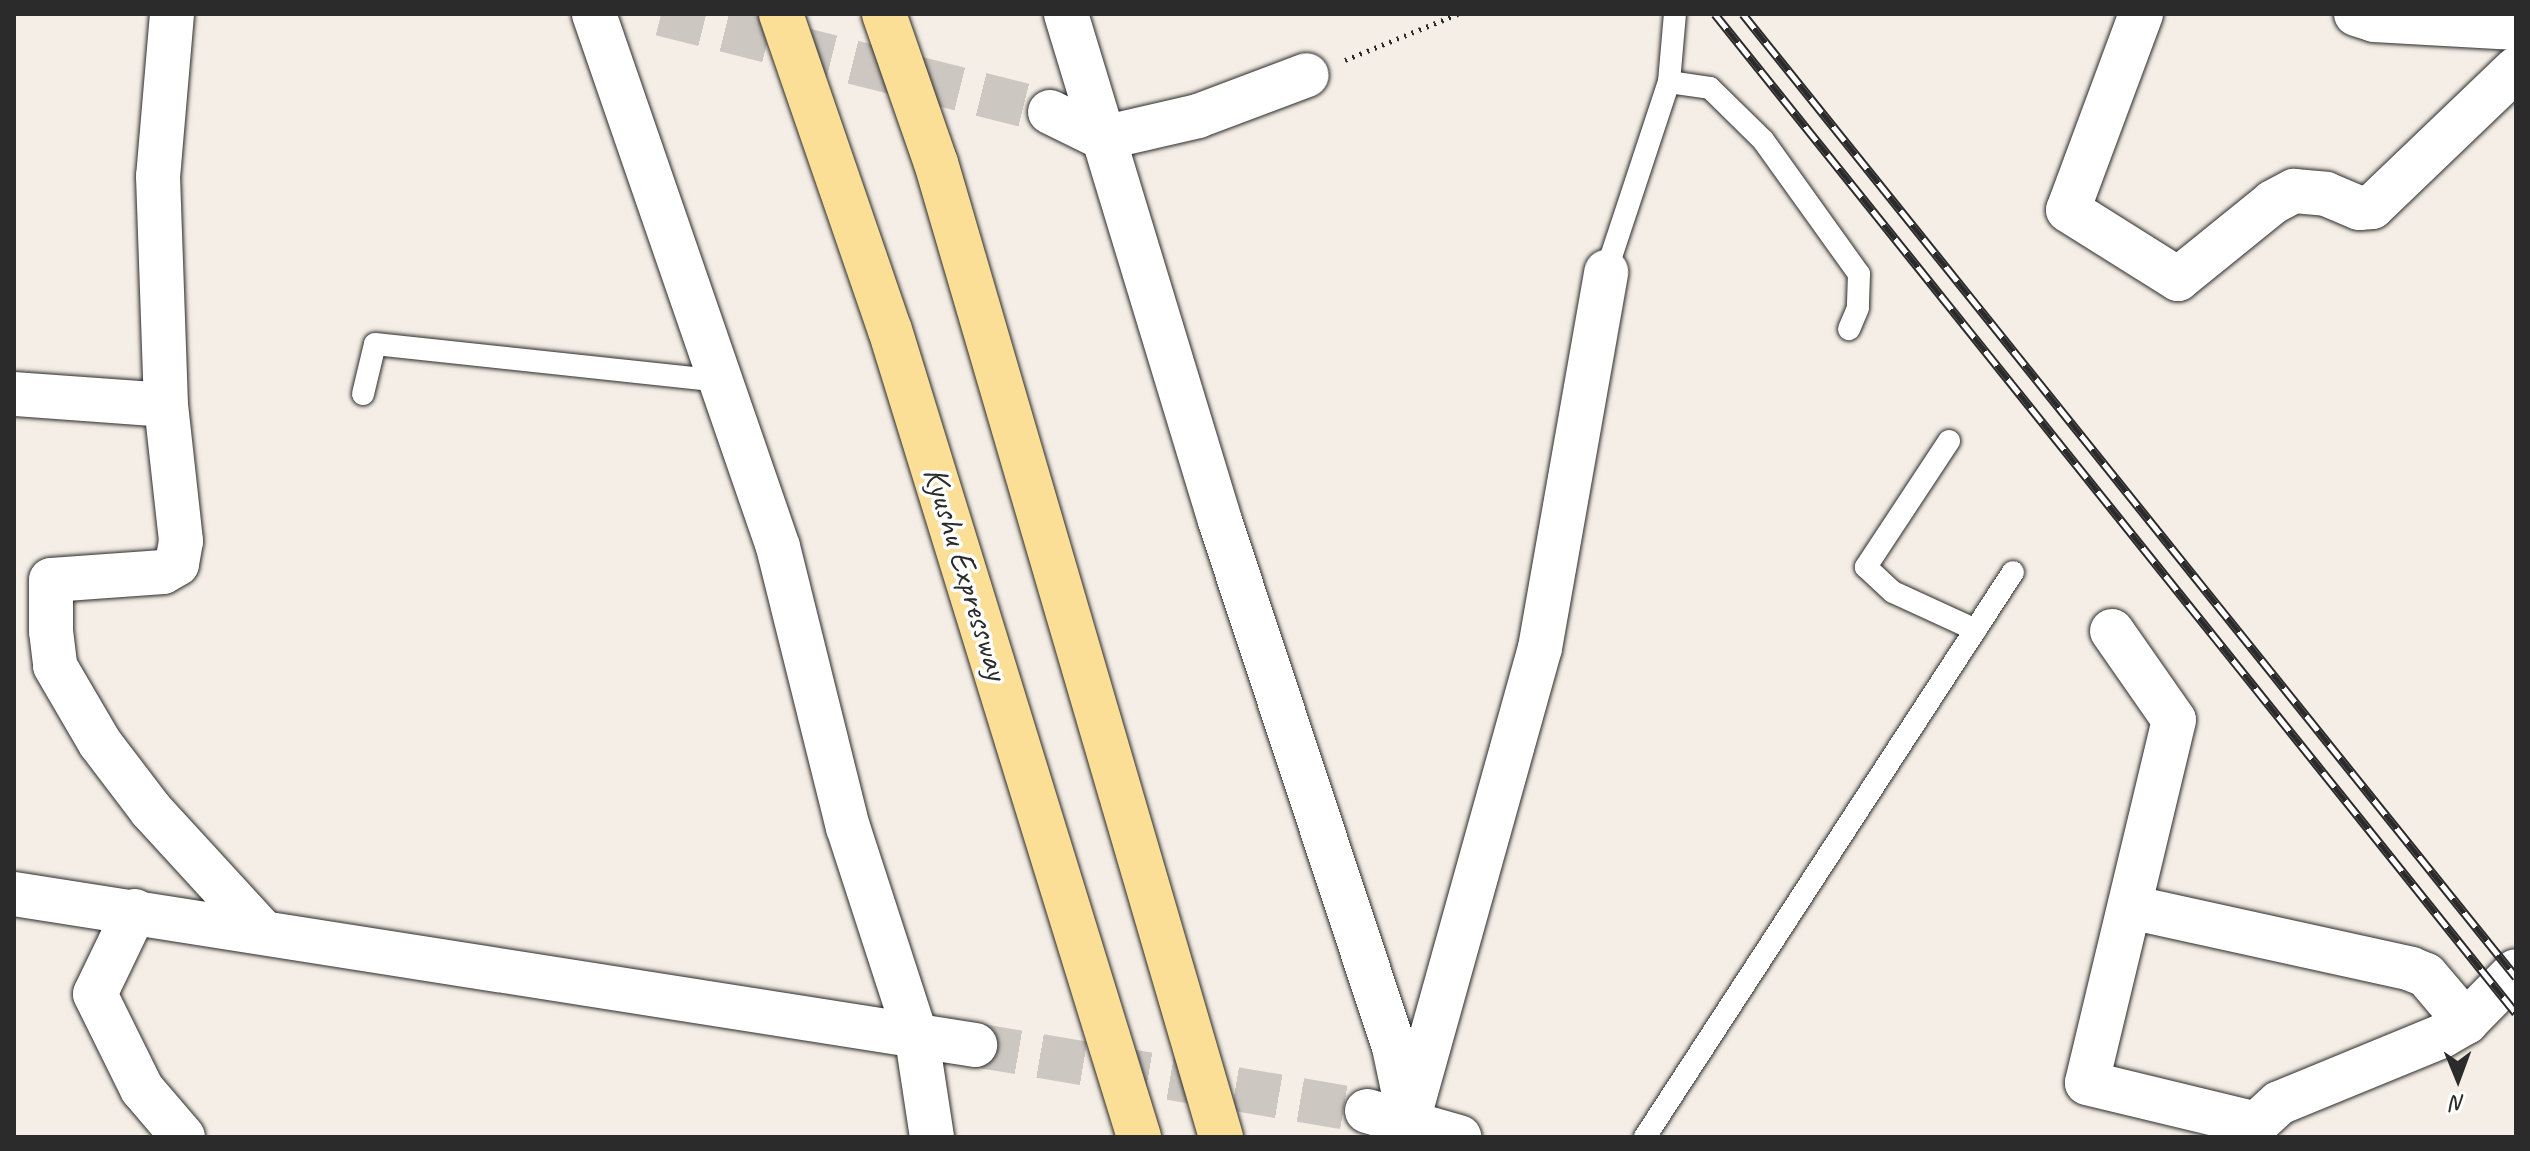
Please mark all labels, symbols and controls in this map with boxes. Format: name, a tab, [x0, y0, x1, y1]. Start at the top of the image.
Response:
street label: Kyushu Expressway	[915, 462, 1019, 684]
north arrow	[2418, 1039, 2498, 1119]
text: N	[2451, 1089, 2465, 1117]

